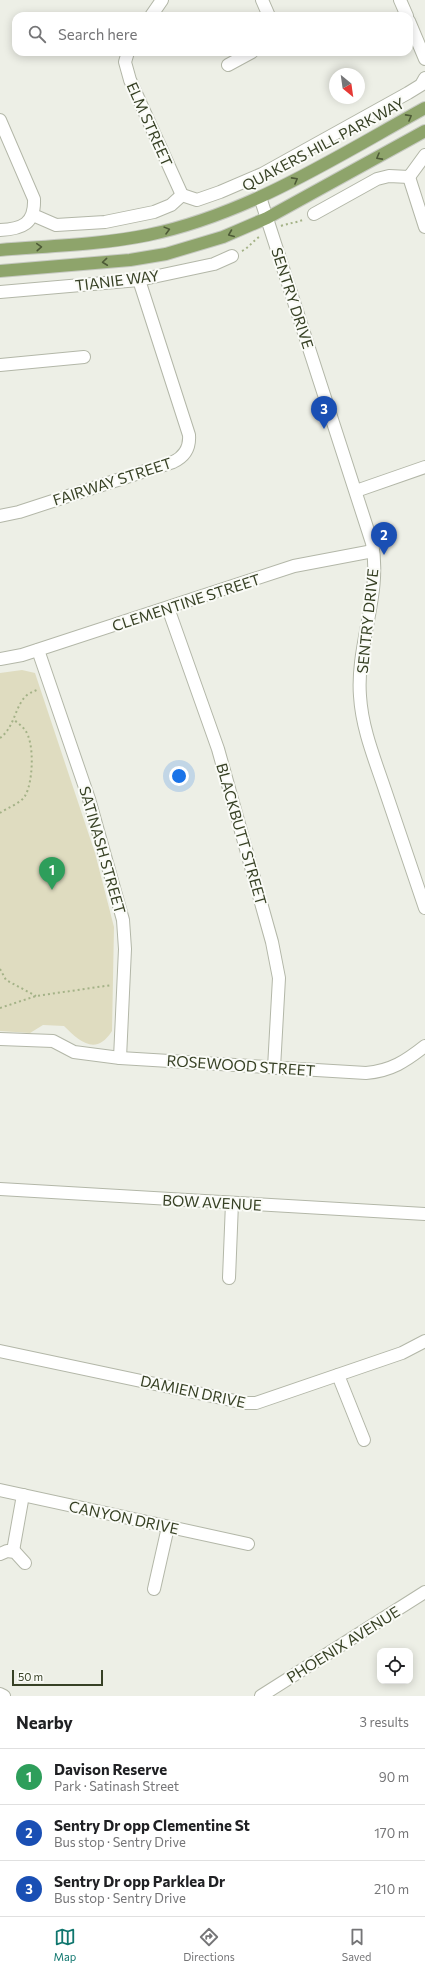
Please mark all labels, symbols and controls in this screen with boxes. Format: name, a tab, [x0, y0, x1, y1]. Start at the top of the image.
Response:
search box	[12, 12, 413, 56]
icon: search	[26, 23, 48, 45]
text: Search here	[58, 25, 137, 43]
north arrow	[329, 68, 365, 104]
street label: ELM STREET	[123, 79, 177, 169]
street label: QUAKERS HILL PARKWAY	[239, 93, 407, 195]
one-way arrow	[405, 114, 412, 121]
one-way arrow	[375, 152, 383, 159]
one-way arrow	[291, 177, 298, 185]
one-way arrow	[164, 226, 171, 235]
one-way arrow	[228, 229, 236, 237]
one-way arrow	[36, 243, 42, 252]
street label: SENTRY DRIVE	[268, 245, 318, 351]
one-way arrow	[102, 258, 108, 267]
street label: TIANIE WAY	[74, 266, 160, 294]
pin: 3	[311, 396, 337, 429]
street label: FAIRWAY STREET	[50, 453, 174, 509]
pin: 2	[371, 522, 397, 555]
street label: SENTRY DRIVE	[353, 568, 381, 674]
street label: CLEMENTINE STREET	[110, 569, 263, 634]
street label: BLACKBUTT STREET	[213, 761, 271, 907]
your location	[169, 766, 189, 786]
street label: SATINASH STREET	[76, 784, 130, 916]
pin: 1	[39, 857, 65, 890]
street label: ROSEWOOD STREET	[166, 1051, 316, 1079]
street label: BOW AVENUE	[162, 1190, 262, 1214]
street label: DAMIEN DRIVE	[139, 1371, 247, 1411]
street label: CANYON DRIVE	[67, 1497, 181, 1537]
street label: PHOENIX AVENUE	[283, 1602, 403, 1686]
map controls	[377, 1648, 413, 1684]
button: locate	[377, 1648, 413, 1684]
scale bar	[12, 1668, 103, 1687]
text: 50 m	[18, 1670, 43, 1683]
text: Nearby	[16, 1712, 73, 1733]
text: 3 results	[360, 1714, 409, 1730]
text: Davison Reserve	[54, 1760, 167, 1778]
text: 1	[26, 1769, 32, 1785]
text: 90 m	[379, 1769, 409, 1785]
text: Park · Satinash Street	[54, 1778, 179, 1794]
text: Sentry Dr opp Clementine St	[54, 1816, 250, 1834]
text: 2	[25, 1825, 33, 1841]
text: 170 m	[374, 1825, 409, 1841]
text: Bus stop · Sentry Drive	[54, 1834, 186, 1850]
text: Sentry Dr opp Parklea Dr	[54, 1872, 225, 1890]
text: 3	[25, 1881, 33, 1897]
text: 210 m	[374, 1881, 409, 1897]
text: Bus stop · Sentry Drive	[54, 1890, 186, 1906]
tab: Map	[54, 1926, 76, 1963]
tab: Directions	[183, 1926, 235, 1963]
tab: Saved	[342, 1926, 371, 1963]

